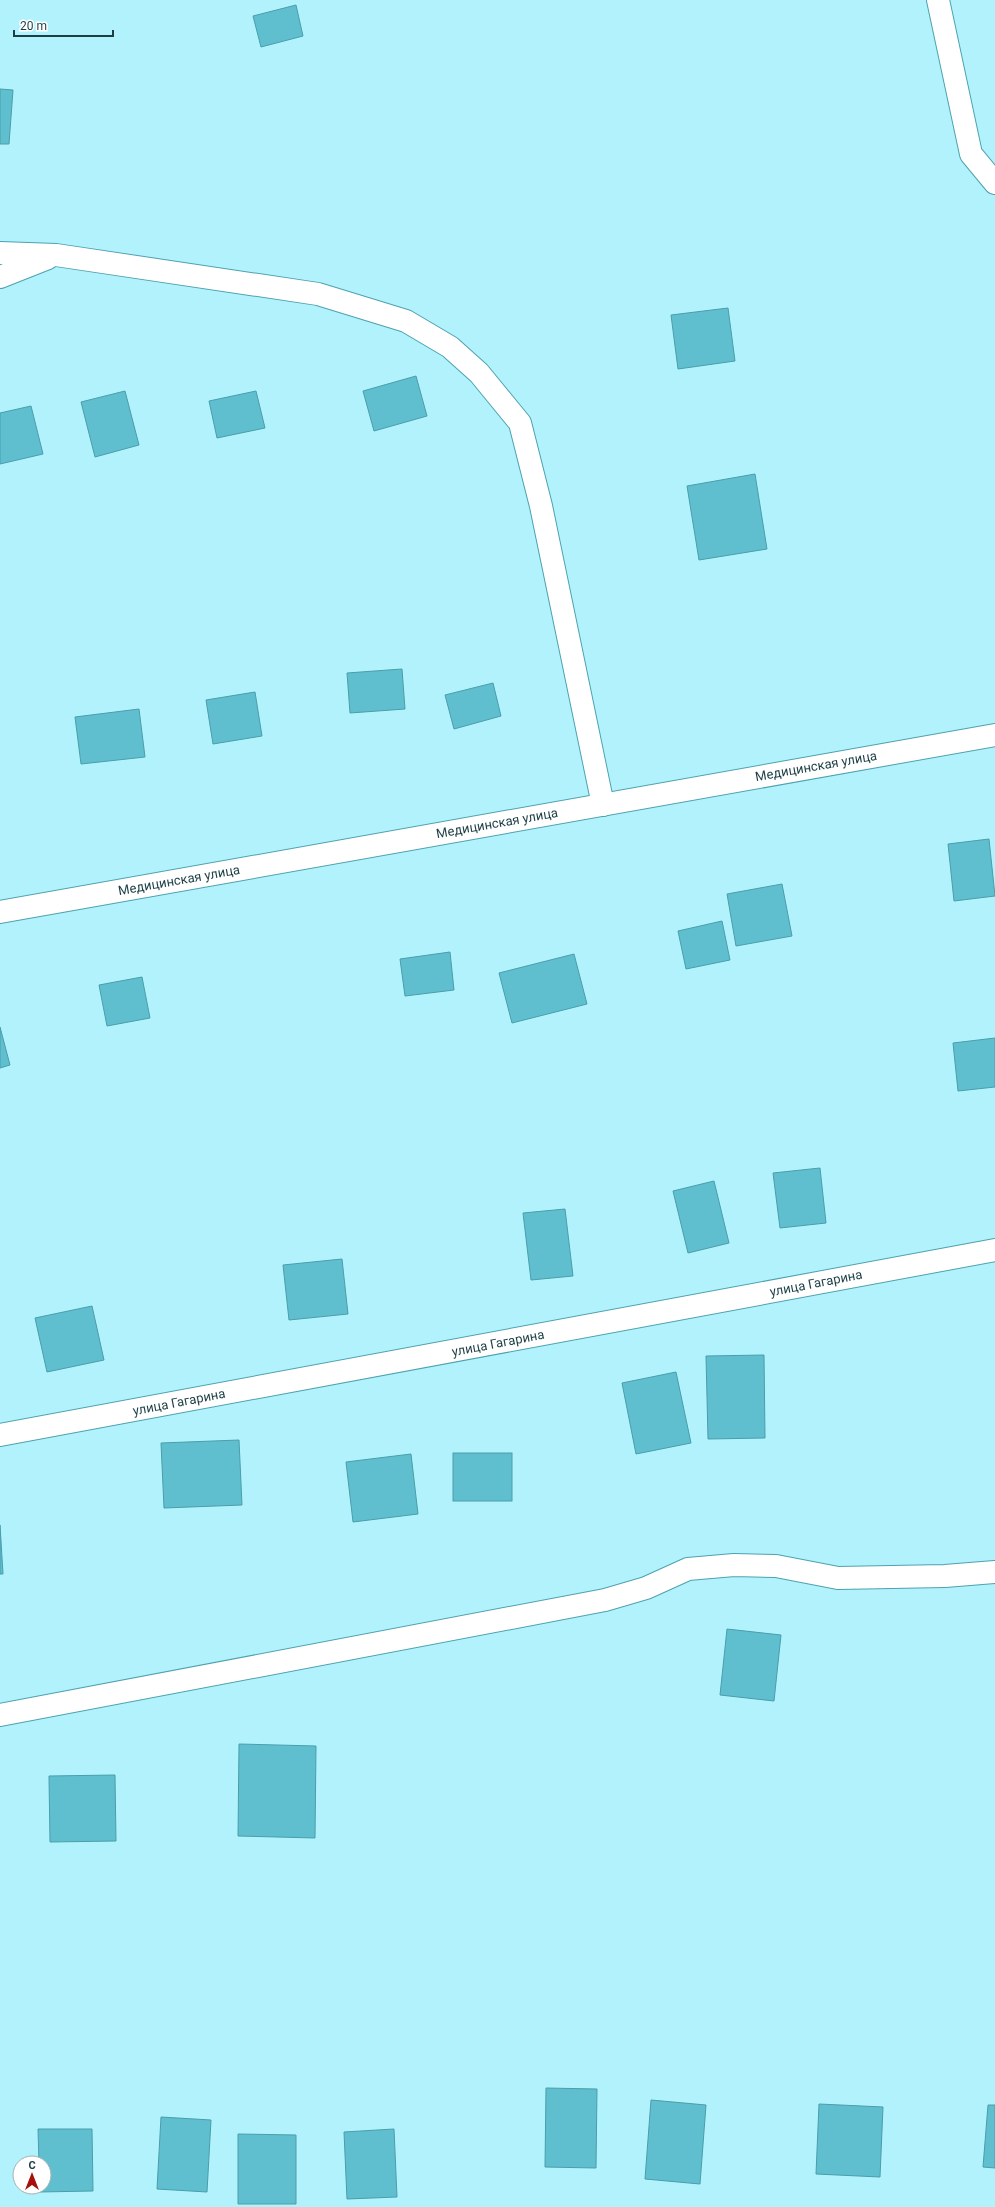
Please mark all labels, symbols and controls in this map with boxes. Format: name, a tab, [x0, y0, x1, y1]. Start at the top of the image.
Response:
scale bar	[14, 12, 113, 38]
text: 20 m	[20, 19, 47, 33]
street label: Медицинская улица	[754, 748, 878, 784]
street label: Медицинская улица	[435, 805, 559, 841]
street label: Медицинская улица	[117, 862, 241, 898]
street label: улица Гагарина	[769, 1267, 863, 1299]
street label: улица Гагарина	[451, 1327, 545, 1359]
street label: улица Гагарина	[132, 1386, 226, 1418]
north arrow	[12, 2155, 52, 2195]
text: С	[28, 2159, 36, 2172]

